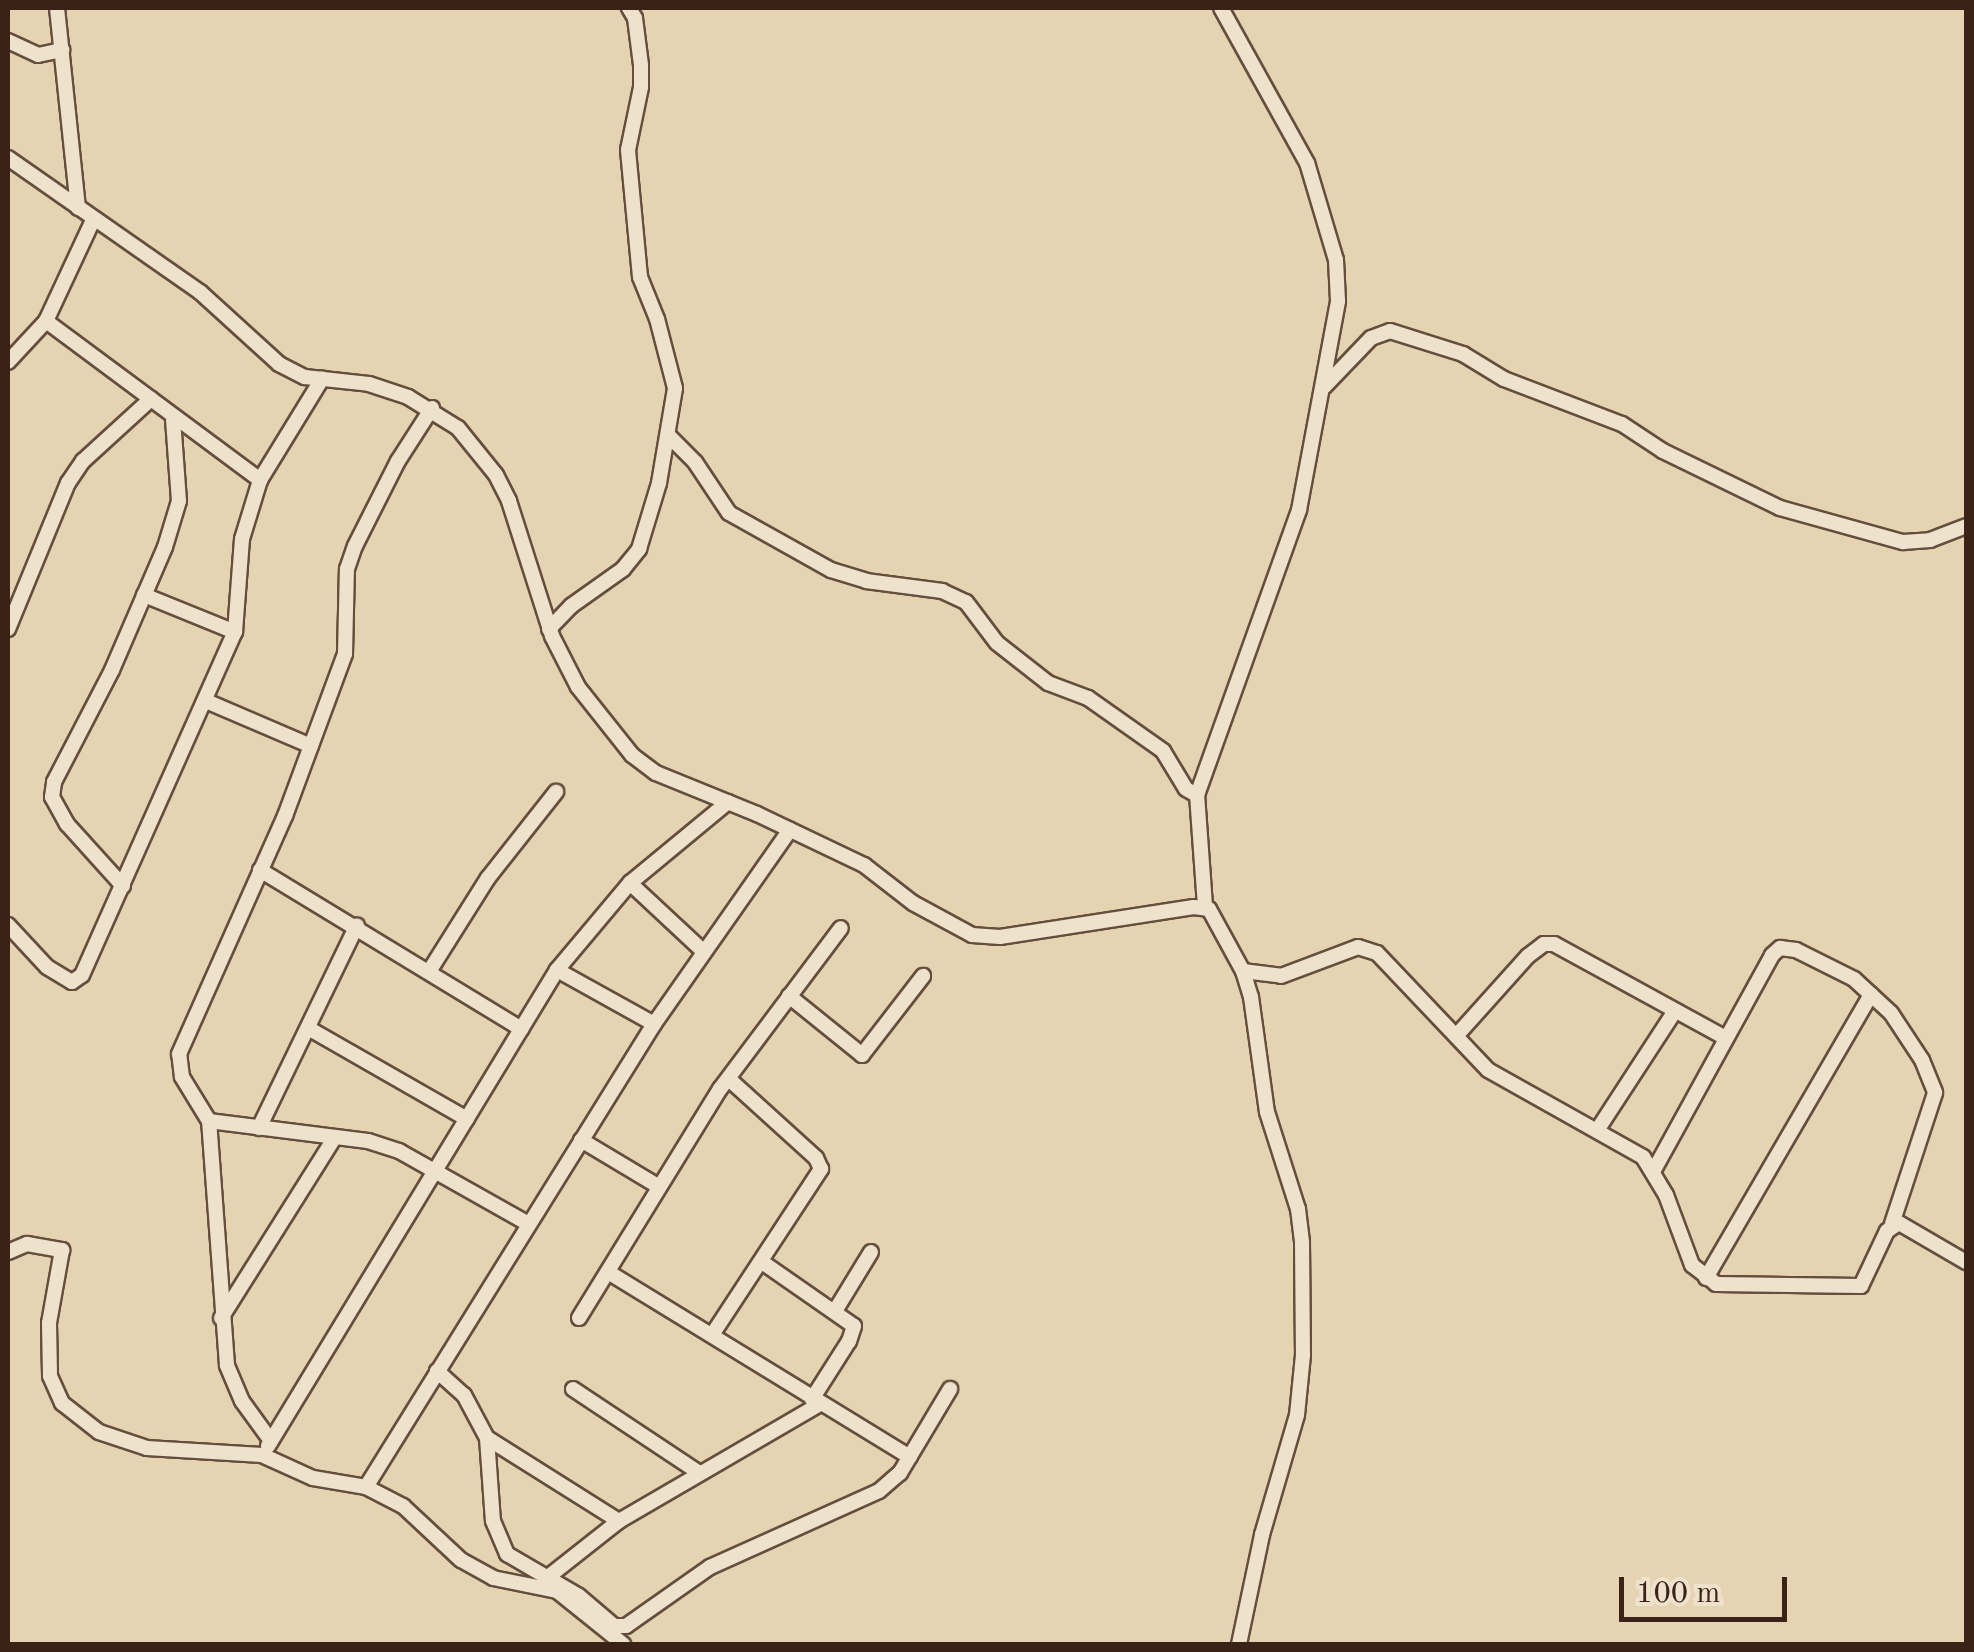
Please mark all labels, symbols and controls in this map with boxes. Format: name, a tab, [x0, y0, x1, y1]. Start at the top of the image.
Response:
scale bar	[1624, 1557, 1792, 1619]
text: 100 m	[1636, 1579, 1720, 1609]

